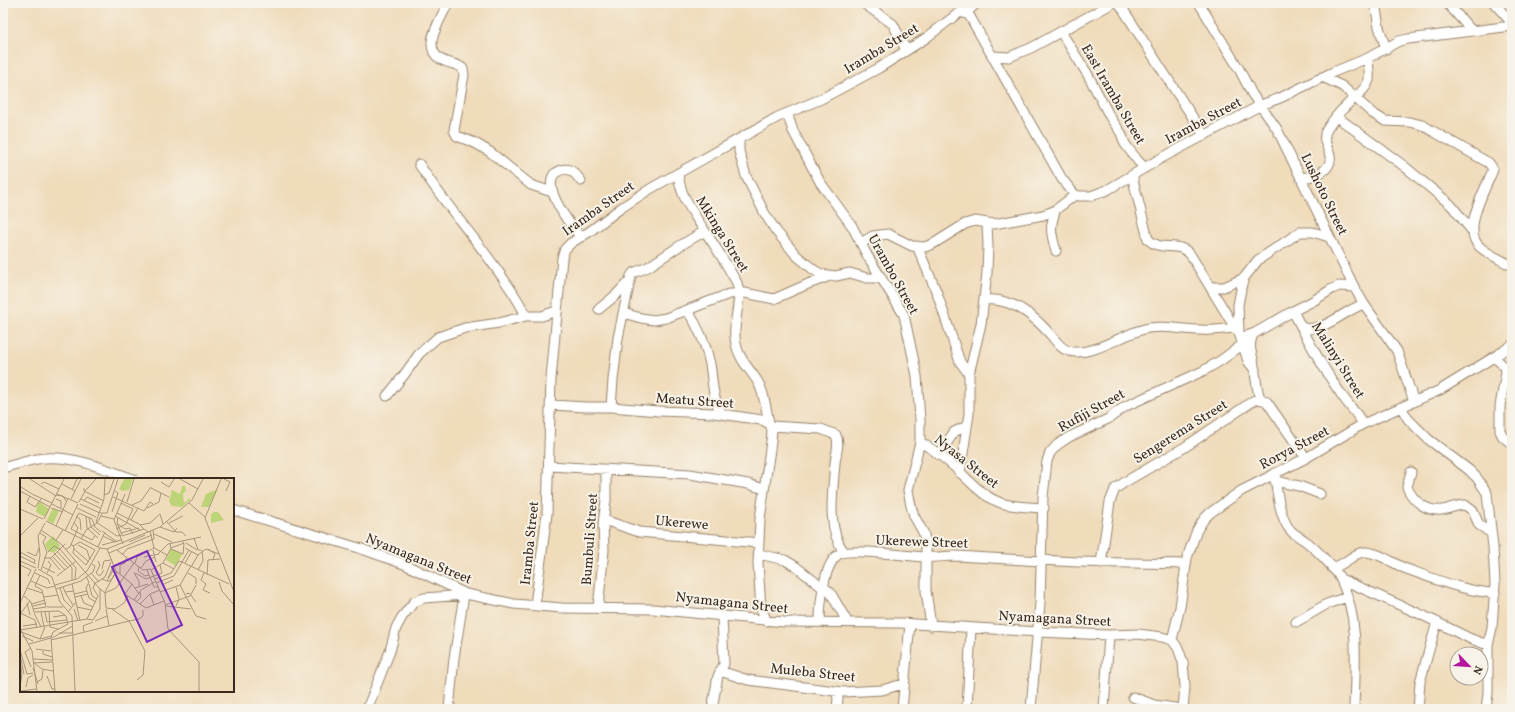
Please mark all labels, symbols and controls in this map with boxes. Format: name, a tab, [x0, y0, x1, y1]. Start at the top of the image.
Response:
street label: Iramba Street	[841, 19, 923, 79]
street label: East Iramba Street	[1076, 41, 1149, 149]
street label: Iramba Street	[1162, 93, 1245, 150]
street label: Lushoto Street	[1296, 150, 1352, 239]
street label: Iramba Street	[559, 177, 639, 241]
street label: Mkinga Street	[691, 193, 753, 277]
street label: Urambo Street	[863, 231, 923, 318]
street label: Malinyi Street	[1306, 319, 1369, 403]
street label: Rufiji Street	[1055, 385, 1129, 438]
street label: Meatu Street	[655, 389, 735, 414]
street label: Sengerema Street	[1130, 396, 1232, 469]
street label: Rorya Street	[1256, 422, 1333, 475]
street label: Nyasa Street	[930, 431, 1002, 494]
inset map	[20, 478, 234, 692]
street label: Bumbuli Street	[578, 492, 603, 586]
street label: Iramba Street	[517, 500, 544, 586]
street label: Ukerewe	[655, 512, 710, 535]
street label: Nyamagana Street	[362, 529, 475, 589]
street label: Ukerewe Street	[875, 531, 969, 554]
street label: Nyamagana Street	[675, 588, 789, 619]
street label: Nyamagana Street	[998, 607, 1112, 632]
north arrow	[1449, 646, 1489, 686]
street label: Muleba Street	[769, 660, 856, 687]
text: N	[1468, 663, 1485, 676]

